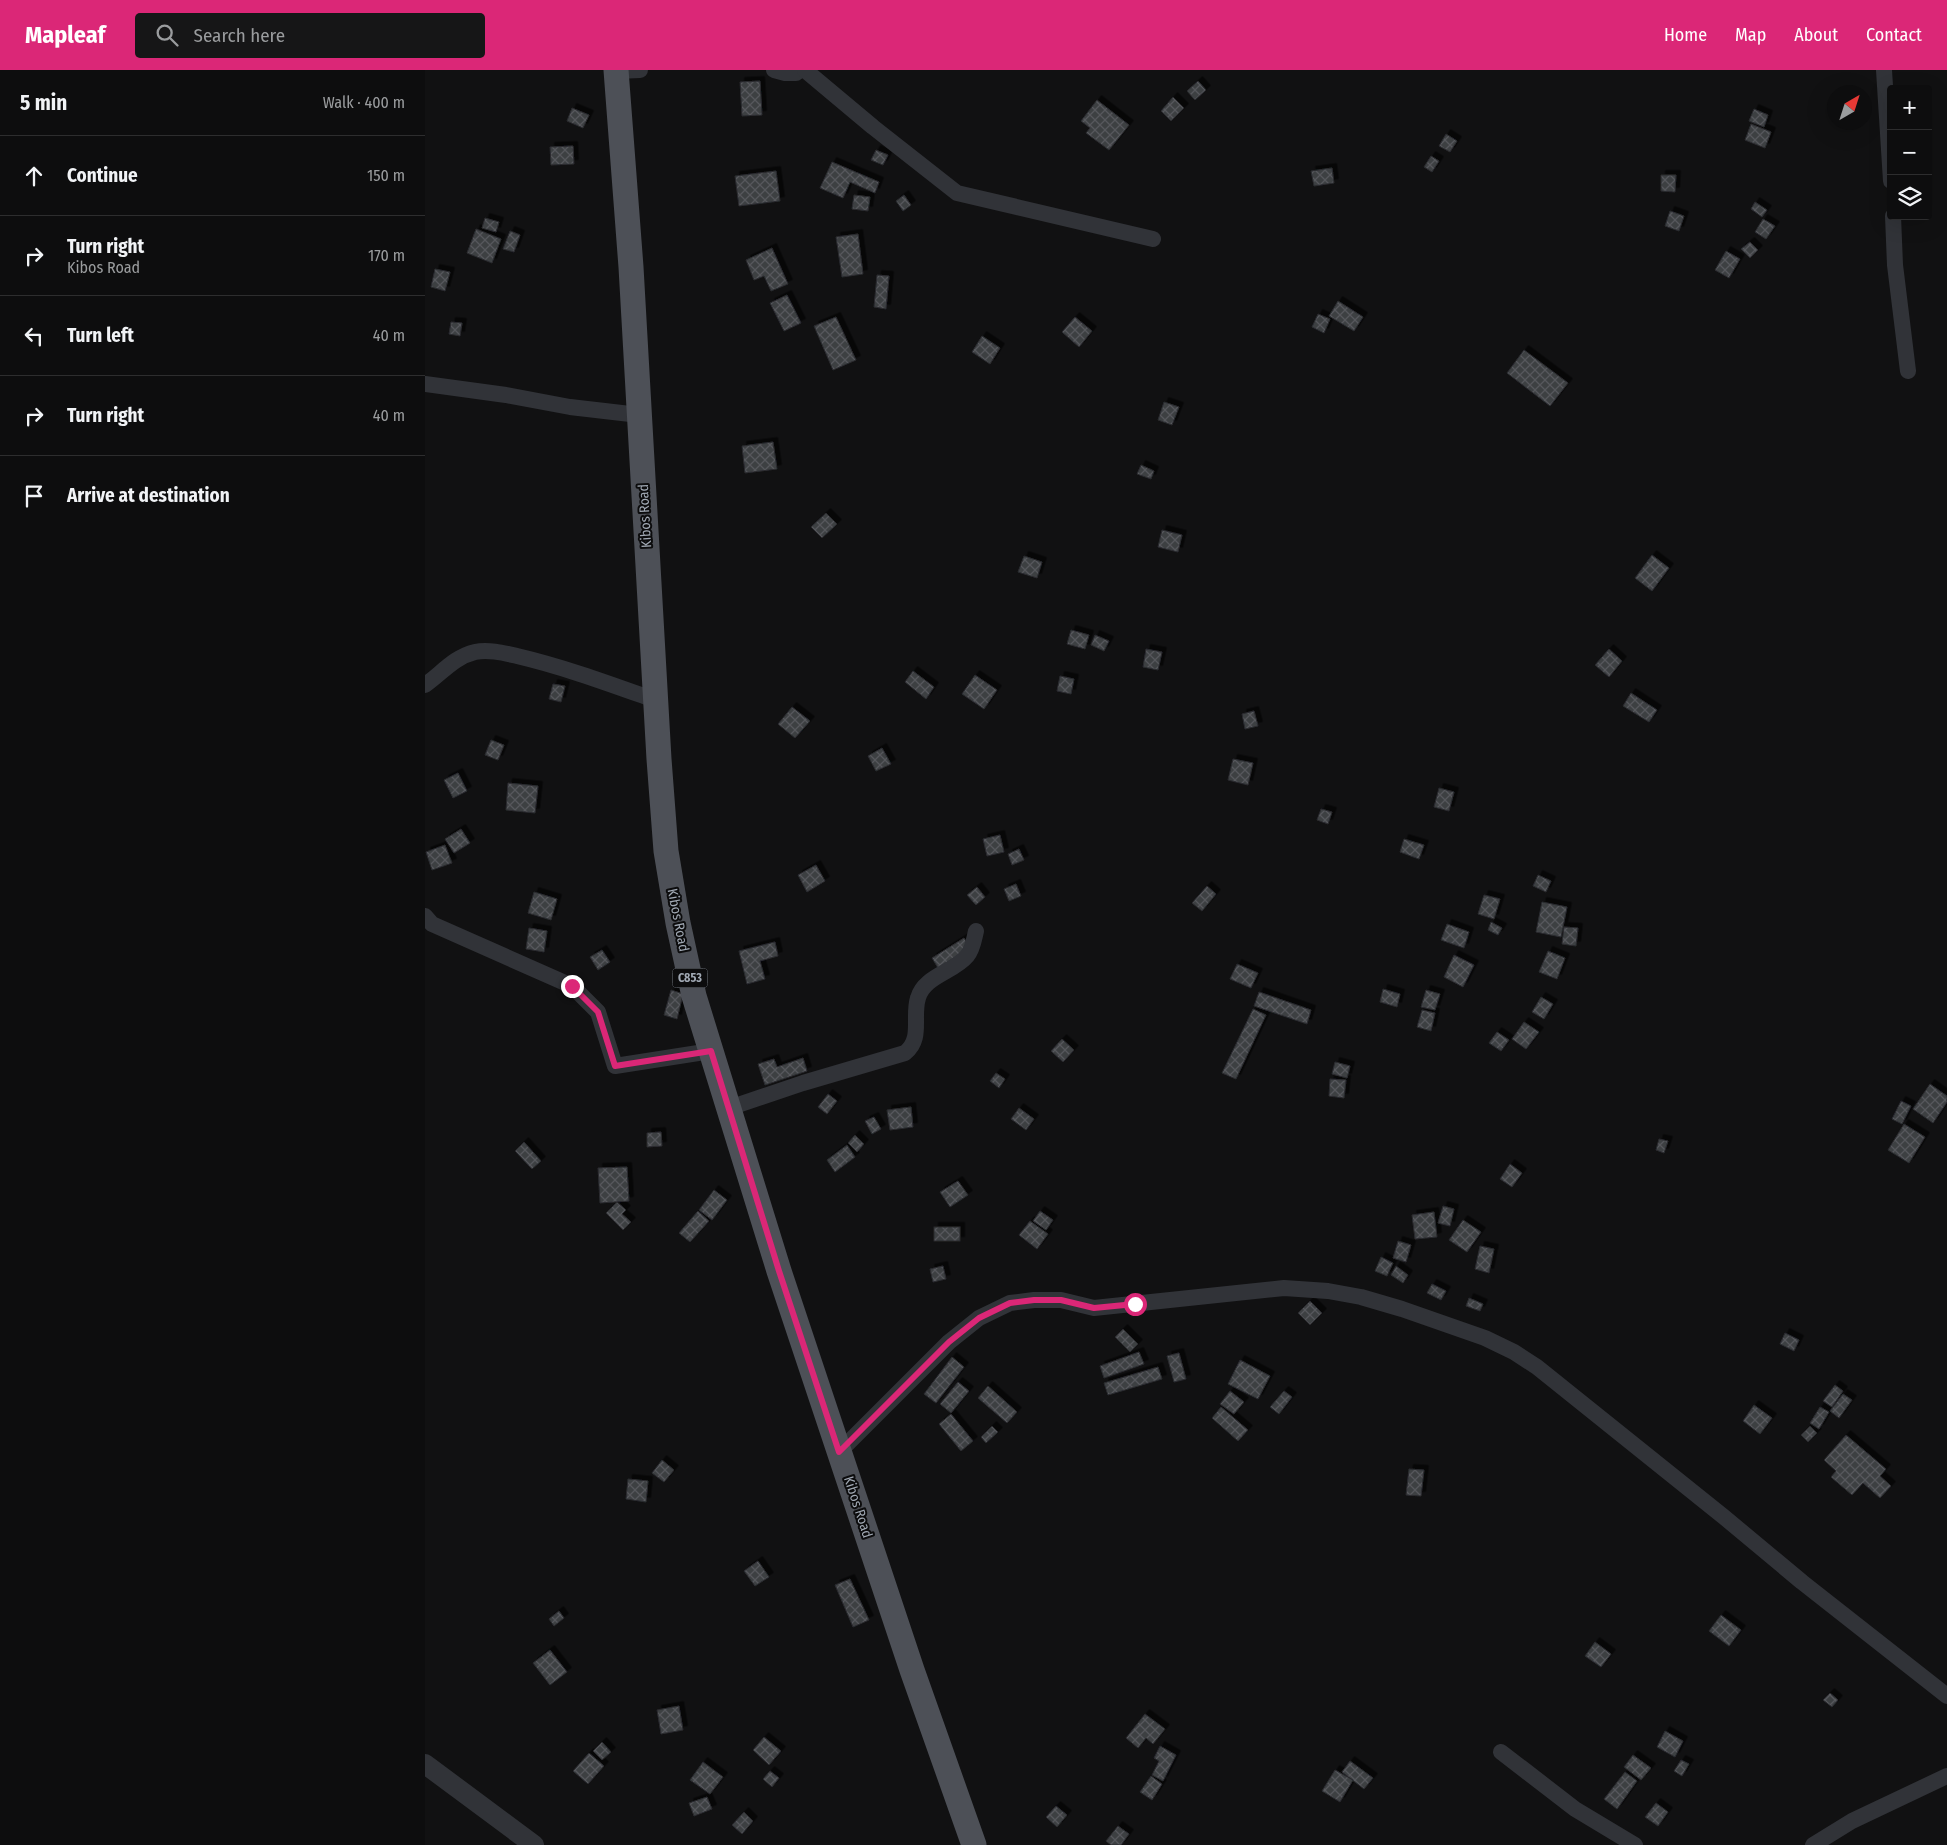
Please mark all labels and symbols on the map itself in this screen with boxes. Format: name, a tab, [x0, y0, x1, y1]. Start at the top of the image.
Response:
north arrow	[1827, 85, 1872, 130]
street label: Kibos Road	[635, 484, 655, 548]
street label: Kibos Road	[664, 887, 692, 953]
road number: C853	[673, 968, 707, 988]
route end	[561, 975, 584, 998]
route start	[1124, 1293, 1147, 1316]
street label: Kibos Road	[840, 1474, 876, 1540]

